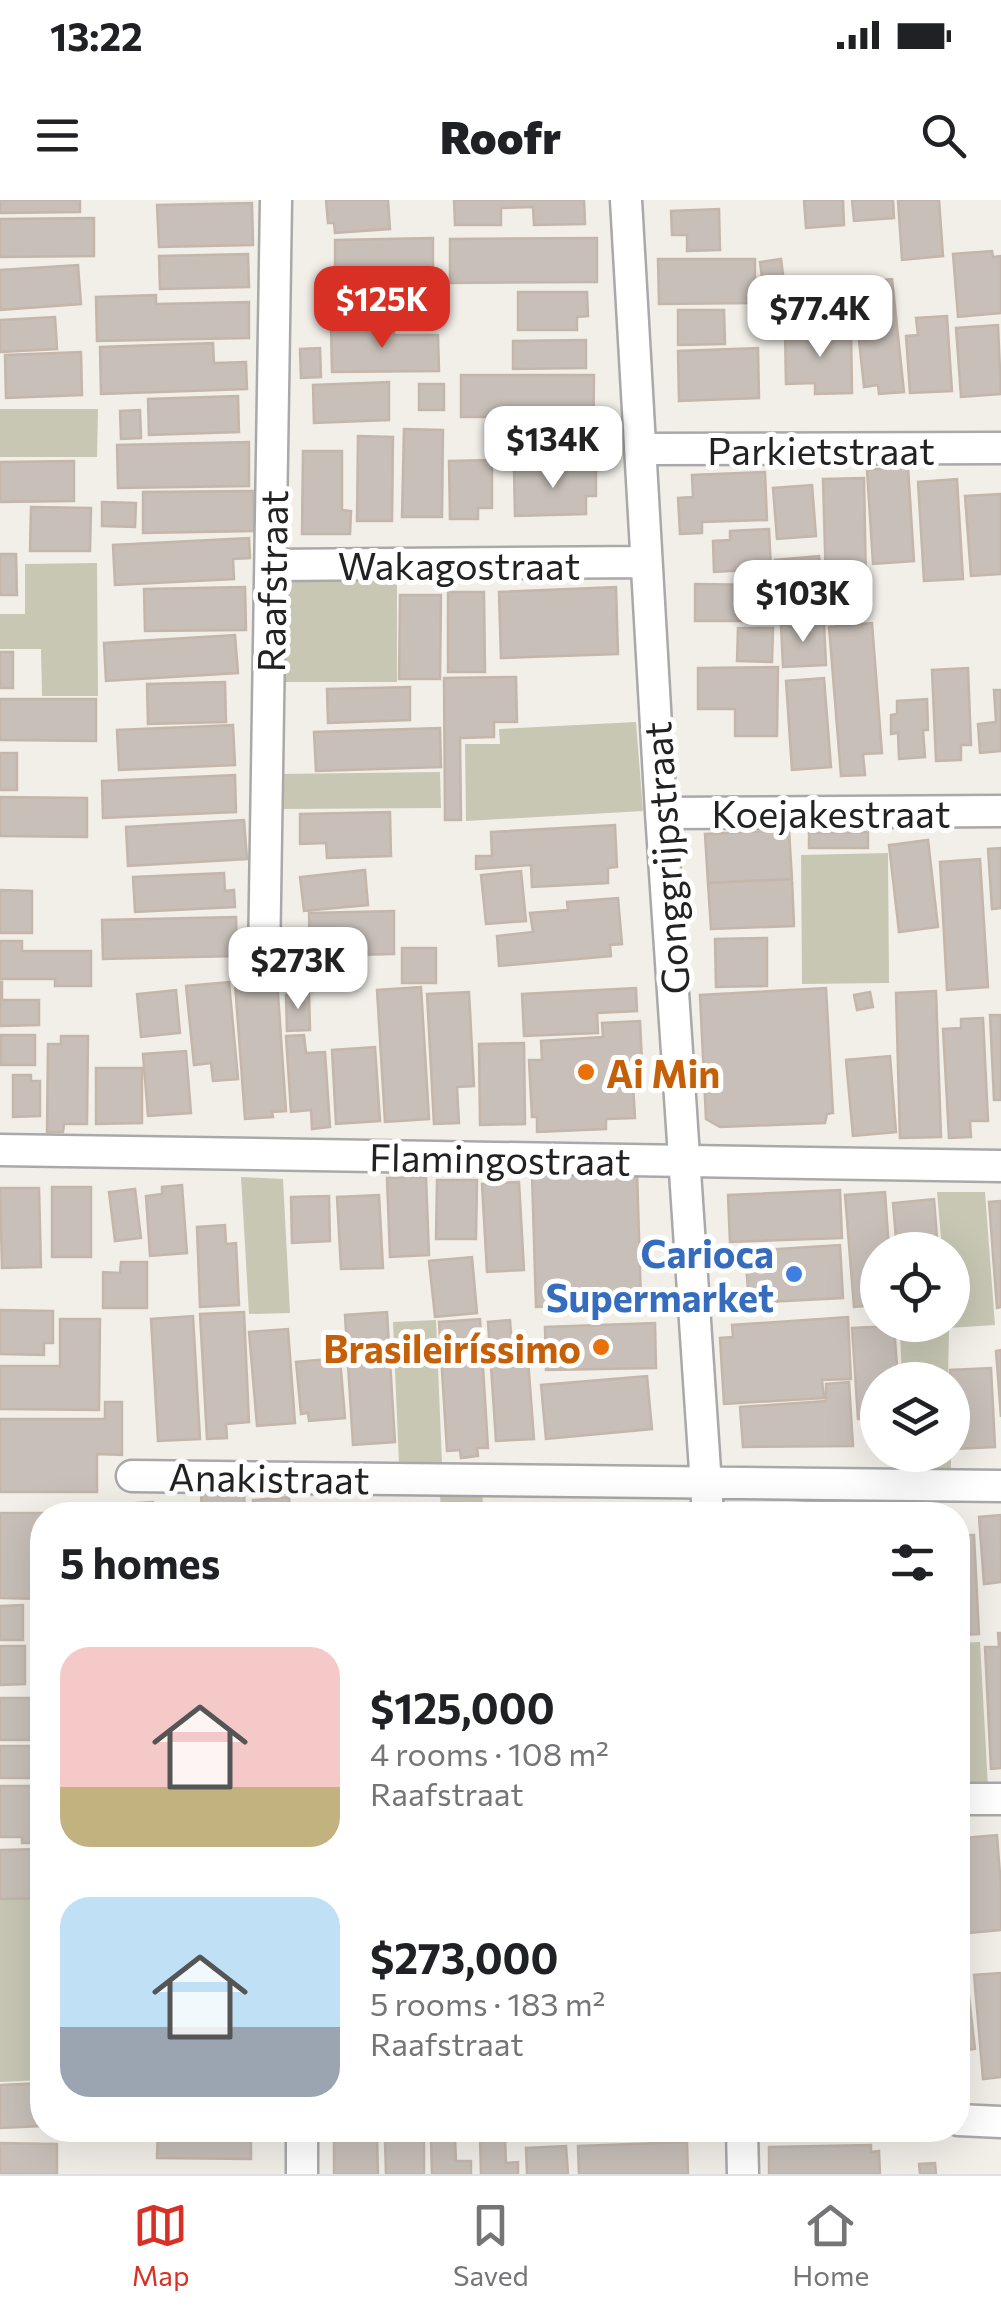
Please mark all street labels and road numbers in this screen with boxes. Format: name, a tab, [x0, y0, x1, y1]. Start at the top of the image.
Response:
street label: Parkietstraat	[707, 426, 935, 473]
street label: Raafstraat	[246, 489, 296, 673]
street label: Wakagostraat	[338, 541, 580, 588]
street label: Gonggrijpstraat	[632, 720, 698, 996]
street label: Koejakestraat	[711, 789, 951, 836]
street label: Flamingostraat	[369, 1132, 631, 1184]
street label: Anakistraat	[168, 1452, 370, 1502]

